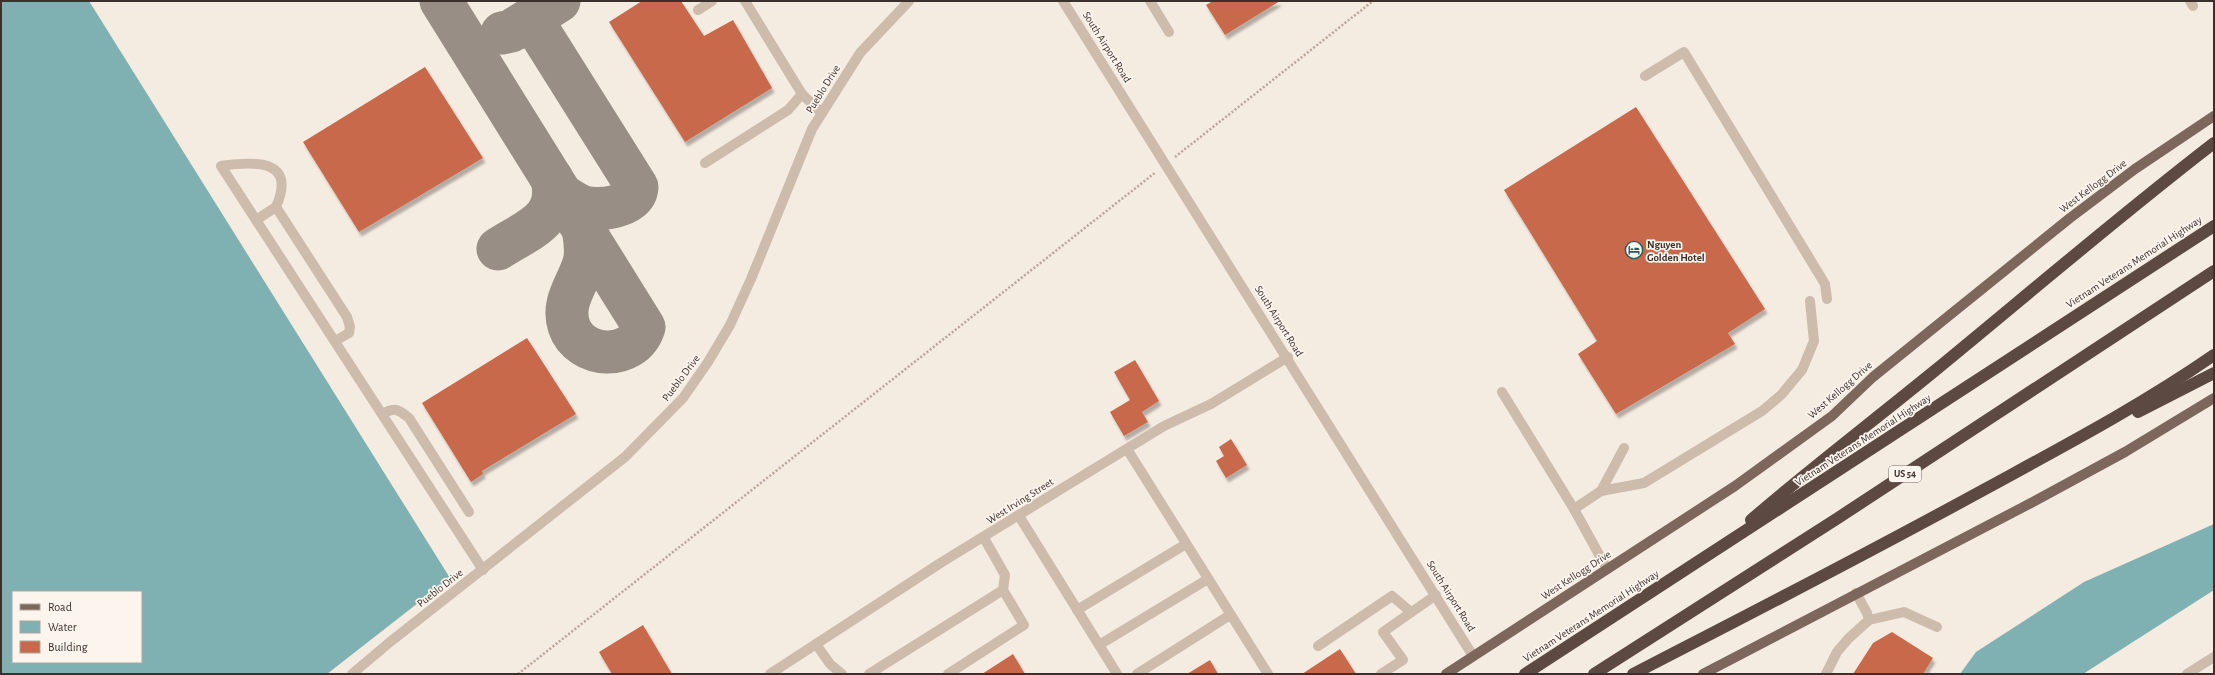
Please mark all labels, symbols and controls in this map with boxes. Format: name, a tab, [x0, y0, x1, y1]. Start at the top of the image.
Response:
street label: South Airport Road	[1081, 10, 1133, 85]
street label: Pueblo Drive	[804, 63, 842, 115]
street label: West Kellogg Drive	[2057, 157, 2129, 215]
street label: Vietnam Veterans Memorial Highway	[2064, 214, 2204, 310]
place label: Nguyen Golden Hotel	[1647, 239, 1705, 263]
hotel icon: Nguyen Golden Hotel	[1624, 240, 1644, 260]
street label: South Airport Road	[1253, 284, 1305, 359]
street label: Pueblo Drive	[660, 353, 702, 403]
street label: West Kellogg Drive	[1806, 359, 1874, 421]
street label: Vietnam Veterans Memorial Highway	[1793, 392, 1933, 488]
road number: US 54	[1889, 466, 1921, 482]
street label: West Irving Street	[985, 476, 1056, 526]
street label: West Kellogg Drive	[1539, 548, 1613, 602]
street label: South Airport Road	[1425, 559, 1477, 634]
street label: Pueblo Drive	[415, 567, 465, 609]
street label: Vietnam Veterans Memorial Highway	[1521, 568, 1661, 664]
legend	[12, 591, 142, 663]
text: Road	[48, 601, 72, 613]
text: Water	[48, 621, 77, 633]
text: Building	[48, 641, 88, 653]

